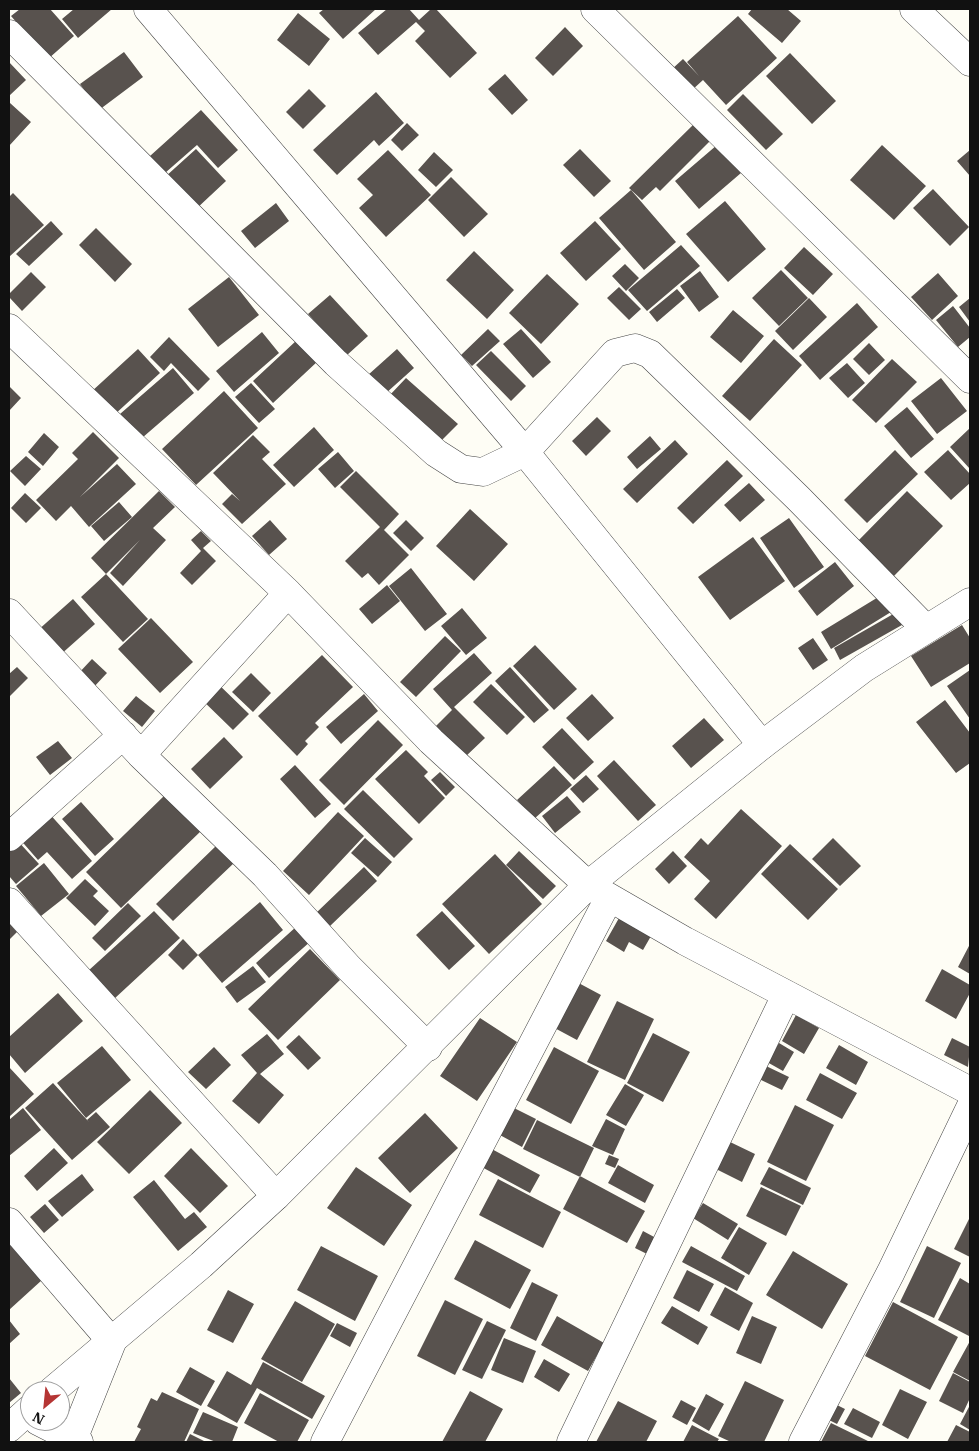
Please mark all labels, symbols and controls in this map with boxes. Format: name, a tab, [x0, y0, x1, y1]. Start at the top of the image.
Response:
north arrow	[20, 1381, 70, 1431]
text: N	[29, 1408, 48, 1429]

